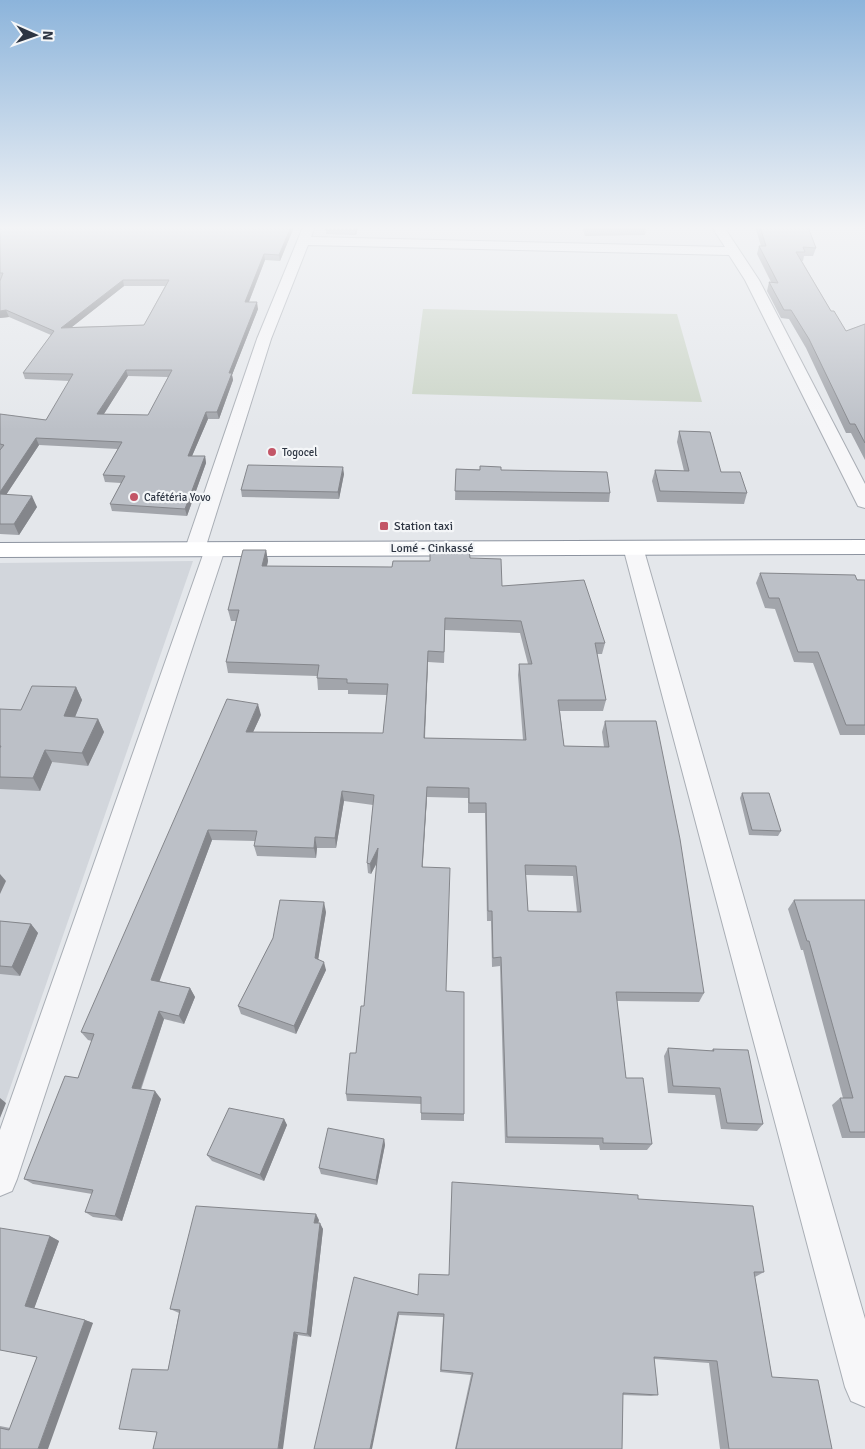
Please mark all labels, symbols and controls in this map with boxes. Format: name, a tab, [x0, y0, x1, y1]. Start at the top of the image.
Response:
north arrow	[10, 10, 60, 60]
text: N	[39, 30, 56, 41]
marker: Togocel	[266, 446, 278, 458]
place label: Togocel	[282, 446, 318, 459]
marker: Cafétéria Yovo	[128, 491, 140, 503]
place label: Cafétéria Yovo	[144, 491, 211, 504]
place label: Station taxi	[394, 519, 453, 534]
marker: Station taxi	[378, 520, 390, 532]
street label: Lomé - Cinkassé	[391, 541, 473, 556]

